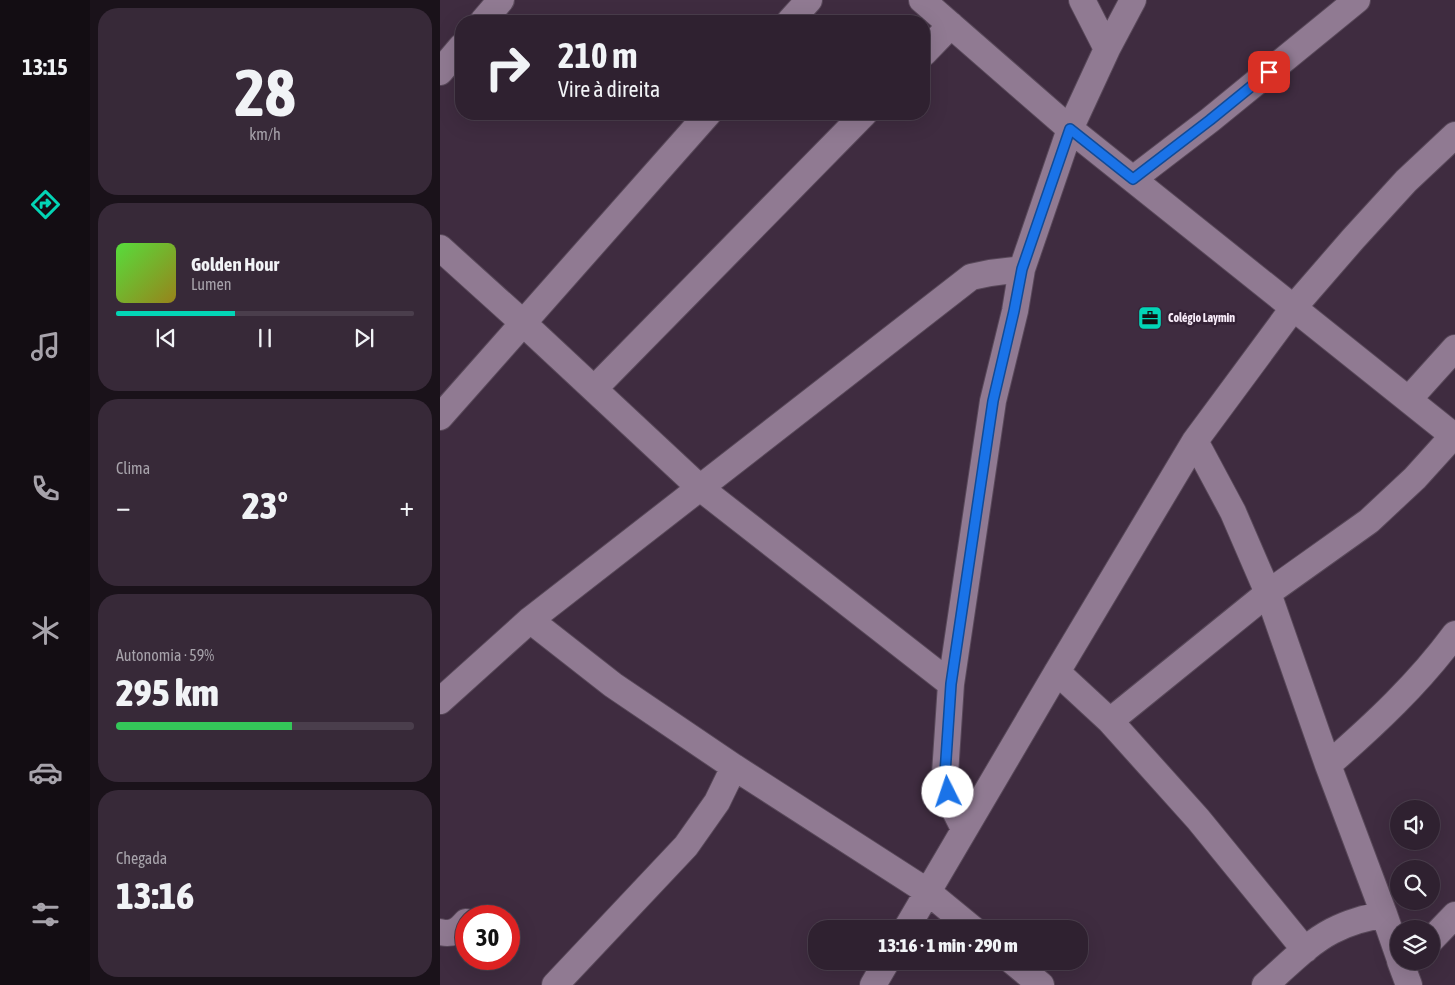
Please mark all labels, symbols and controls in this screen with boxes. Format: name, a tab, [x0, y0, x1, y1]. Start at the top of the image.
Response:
icon: right	[475, 35, 540, 100]
text: 210 m	[558, 35, 637, 75]
pin	[1248, 51, 1290, 93]
text: 13:15	[22, 54, 68, 80]
text: 28	[234, 55, 296, 130]
icon: arrive	[1255, 58, 1283, 86]
text: Vire à direita	[558, 76, 660, 102]
text: km/h	[249, 125, 281, 143]
icon: directions	[28, 187, 63, 222]
text: Golden Hour	[191, 253, 279, 275]
text: Lumen	[191, 275, 231, 293]
office icon: Colégio Laymin	[1137, 305, 1163, 331]
place label: Colégio Laymin	[1168, 311, 1235, 325]
icon: previous	[152, 324, 180, 352]
icon: pause	[251, 324, 279, 352]
icon: next	[350, 324, 378, 352]
icon: music	[28, 329, 63, 364]
text: Clima	[116, 459, 150, 477]
icon: phone	[28, 471, 63, 506]
text: 23°	[242, 484, 288, 527]
text: −	[116, 490, 131, 522]
text: +	[399, 490, 414, 522]
icon: climate	[28, 613, 63, 648]
text: Autonomia · 59%	[116, 646, 214, 664]
text: 295 km	[116, 671, 219, 714]
icon: car	[28, 755, 63, 790]
position arrow	[921, 765, 973, 817]
map controls	[1390, 800, 1440, 970]
button: sound	[1390, 800, 1440, 850]
text: Chegada	[116, 849, 167, 867]
button: search	[1390, 860, 1440, 910]
text: 13:16	[116, 874, 194, 917]
icon: filters	[28, 897, 63, 932]
speed limit sign: 30	[455, 905, 520, 970]
button: layers	[1390, 920, 1440, 970]
text: 13:16 · 1 min · 290 m	[878, 934, 1018, 956]

